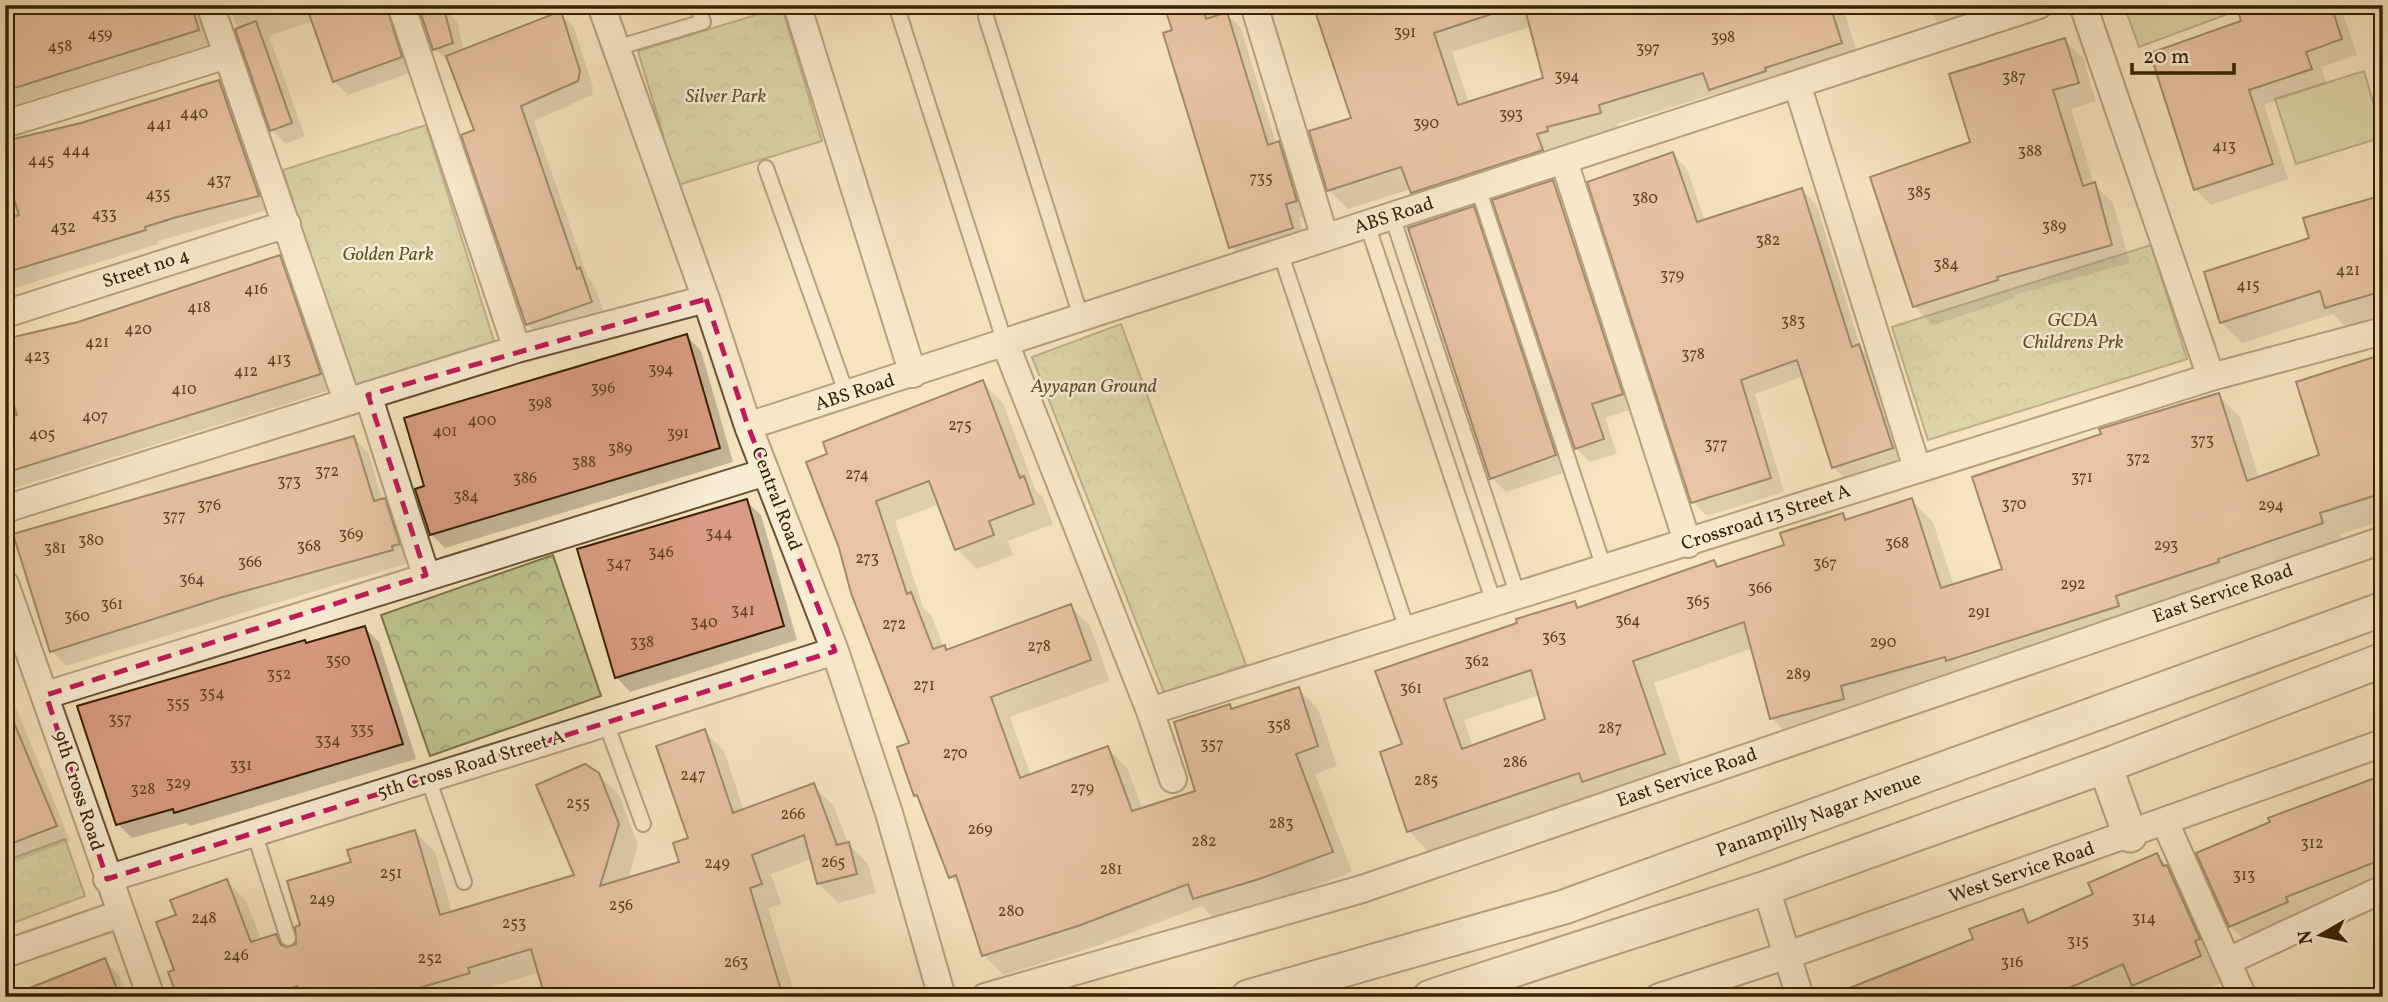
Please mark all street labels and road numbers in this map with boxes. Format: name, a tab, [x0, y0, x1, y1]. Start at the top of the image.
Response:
street label: ABS Road	[1351, 191, 1437, 241]
street label: Street no 4	[99, 243, 193, 295]
street label: ABS Road	[812, 368, 898, 418]
street label: Central Road	[744, 443, 808, 555]
street label: Crossroad 13 Street A	[1678, 478, 1854, 558]
street label: East Service Road	[2149, 558, 2297, 630]
street label: 5th Cross Road Street A	[374, 724, 568, 806]
street label: 9th Cross Road	[46, 727, 110, 855]
street label: East Service Road	[1613, 742, 1761, 814]
street label: Panampilly Nagar Avenue	[1713, 766, 1925, 864]
street label: West Service Road	[1946, 836, 2098, 910]

